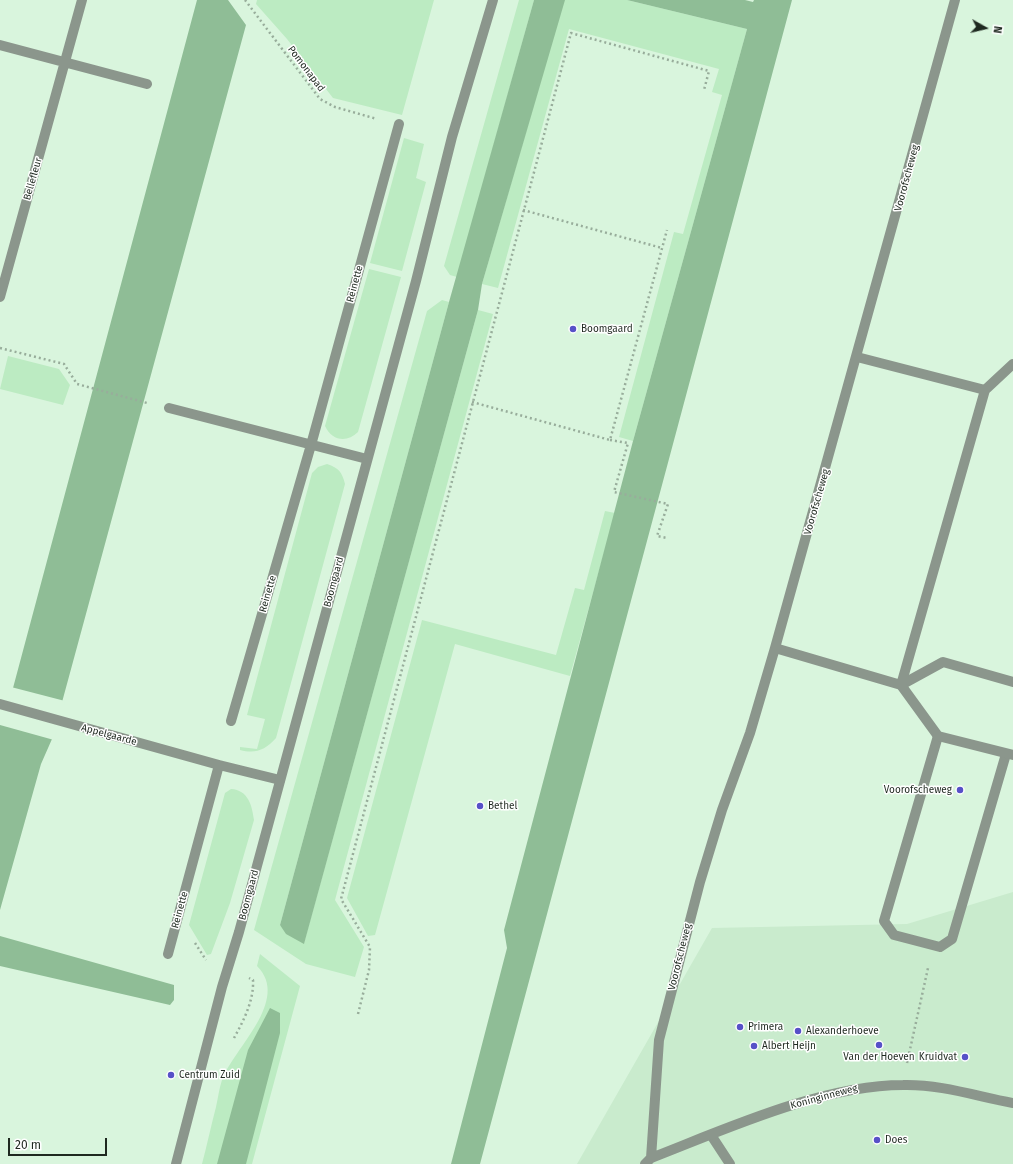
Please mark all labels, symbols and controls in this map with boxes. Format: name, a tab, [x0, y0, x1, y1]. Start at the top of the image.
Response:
north arrow	[965, 8, 1005, 48]
text: N	[990, 25, 1004, 34]
street label: Pomonapad	[285, 44, 327, 94]
street label: Voorofscheweg	[892, 143, 922, 213]
street label: Bellefleur	[21, 156, 45, 202]
street label: Reinette	[344, 264, 366, 304]
place label: Boomgaard	[581, 323, 633, 335]
marker: Boomgaard	[568, 324, 578, 334]
street label: Voorofscheweg	[802, 468, 832, 536]
street label: Boomgaard	[322, 555, 346, 609]
street label: Reinette	[257, 574, 279, 614]
street label: Appelgaarde	[80, 722, 138, 748]
place label: Voorofscheweg	[884, 784, 952, 796]
marker: Voorofscheweg	[955, 785, 965, 795]
place label: Bethel	[488, 800, 517, 812]
marker: Bethel	[475, 801, 485, 811]
street label: Boomgaard	[237, 868, 261, 922]
street label: Reinette	[169, 890, 191, 930]
street label: Voorofscheweg	[666, 922, 694, 992]
place label: Primera	[748, 1021, 783, 1033]
marker: Primera	[735, 1022, 745, 1032]
place label: Alexanderhoeve	[806, 1025, 879, 1037]
marker: Alexanderhoeve	[793, 1026, 803, 1036]
place label: Albert Heijn	[762, 1040, 816, 1052]
marker: Van der Hoeven	[874, 1040, 884, 1050]
marker: Albert Heijn	[749, 1041, 759, 1051]
place label: Van der Hoeven	[843, 1051, 915, 1063]
place label: Kruidvat	[919, 1051, 957, 1063]
marker: Kruidvat	[960, 1052, 970, 1062]
place label: Centrum Zuid	[179, 1069, 240, 1081]
marker: Centrum Zuid	[166, 1070, 176, 1080]
street label: Koninginneweg	[789, 1082, 859, 1112]
scale bar	[10, 1130, 109, 1156]
place label: Does	[885, 1134, 907, 1146]
marker: Does	[872, 1135, 882, 1145]
text: 20 m	[15, 1138, 41, 1152]

